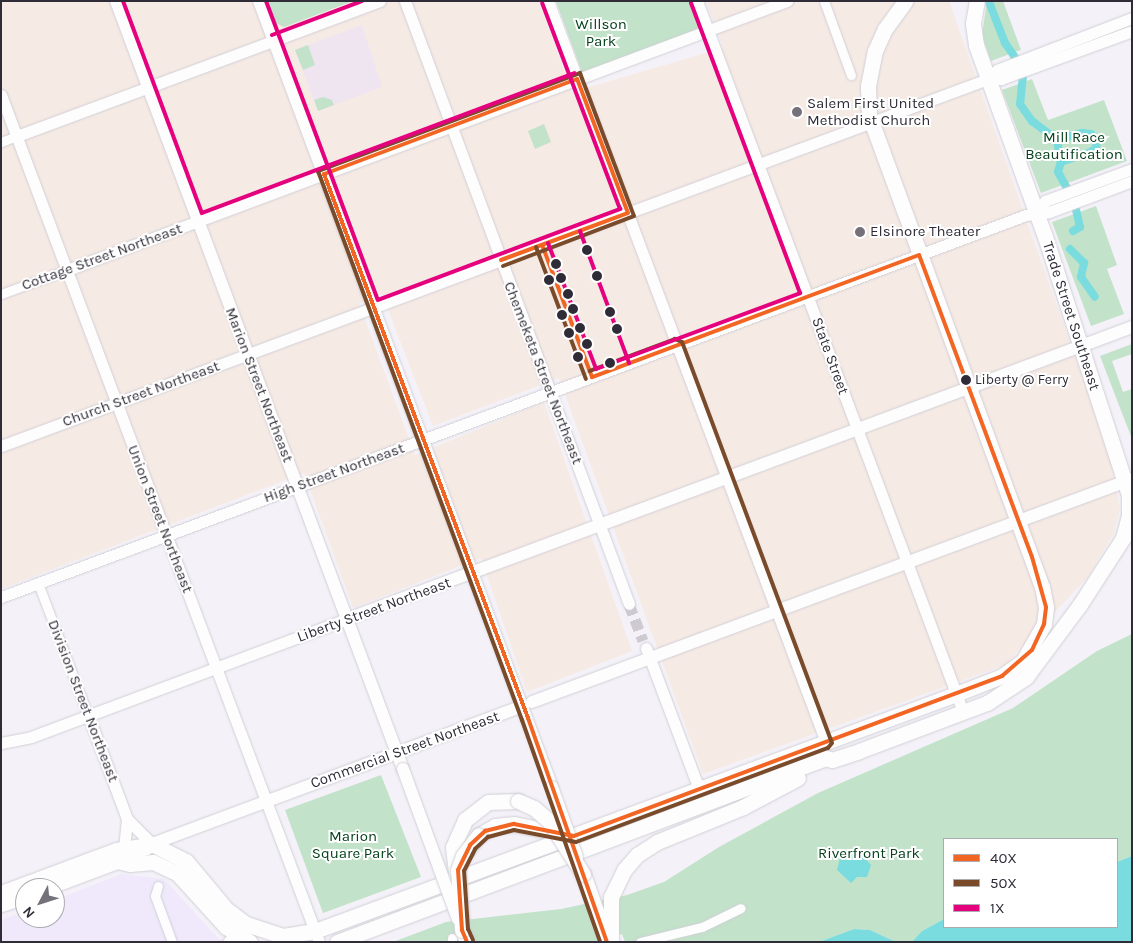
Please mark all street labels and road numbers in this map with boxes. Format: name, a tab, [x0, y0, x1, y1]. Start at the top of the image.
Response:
street label: Cottage Street Northeast	[19, 220, 185, 294]
street label: Trade Street Southeast	[1038, 239, 1104, 393]
street label: Chemeketa Street Northeast	[500, 279, 586, 467]
street label: Marion Street Northeast	[221, 305, 297, 465]
street label: State Street	[808, 315, 852, 397]
street label: Church Street Northeast	[60, 357, 222, 431]
street label: High Street Northeast	[261, 439, 407, 507]
street label: Union Street Northeast	[123, 443, 197, 595]
street label: Liberty Street Northeast	[295, 574, 453, 646]
street label: Division Street Northeast	[44, 617, 122, 785]
street label: Commercial Street Northeast	[308, 707, 502, 793]

